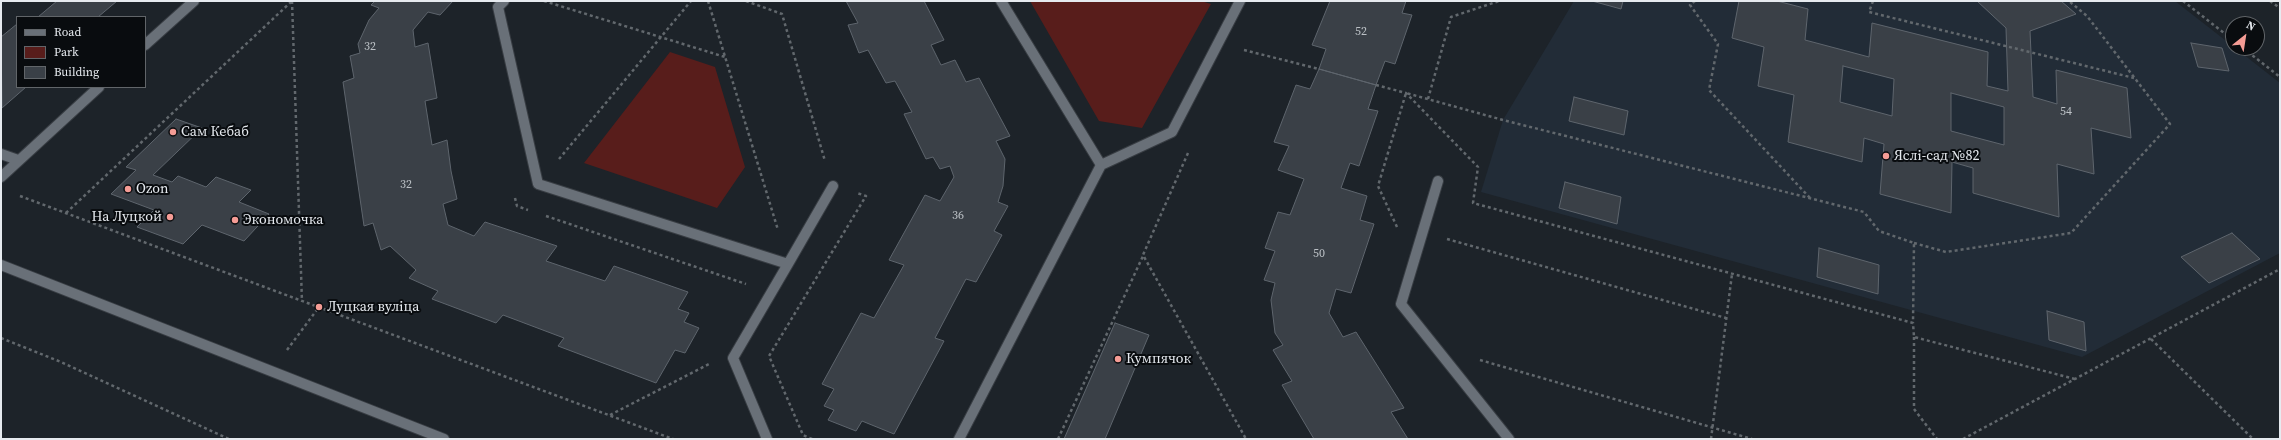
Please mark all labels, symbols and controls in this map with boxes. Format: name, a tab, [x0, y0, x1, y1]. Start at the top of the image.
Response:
legend	[16, 16, 146, 88]
north arrow	[2225, 16, 2265, 56]
text: N	[2244, 18, 2258, 35]
text: Road	[54, 24, 81, 40]
house number: 52	[1355, 25, 1367, 39]
house number: 32	[364, 40, 376, 54]
text: Park	[54, 44, 79, 60]
text: Building	[54, 64, 99, 80]
house number: 54	[2060, 105, 2072, 119]
place label: Сам Кебаб	[181, 124, 249, 140]
marker: Сам Кебаб	[168, 127, 178, 137]
place label: Яслі-сад №82	[1894, 148, 1979, 164]
marker: Яслі-сад №82	[1881, 151, 1891, 161]
house number: 32	[400, 178, 412, 192]
place label: Ozon	[136, 181, 168, 197]
marker: Ozon	[123, 184, 133, 194]
place label: На Луцкой	[92, 209, 162, 225]
house number: 36	[952, 209, 964, 223]
marker: На Луцкой	[165, 212, 175, 222]
place label: Экономочка	[243, 212, 323, 228]
marker: Экономочка	[230, 215, 240, 225]
house number: 50	[1313, 247, 1325, 261]
place label: Луцкая вуліца	[327, 299, 419, 315]
marker: Луцкая вуліца	[314, 302, 324, 312]
place label: Кумпячок	[1126, 351, 1191, 367]
marker: Кумпячок	[1113, 354, 1123, 364]

